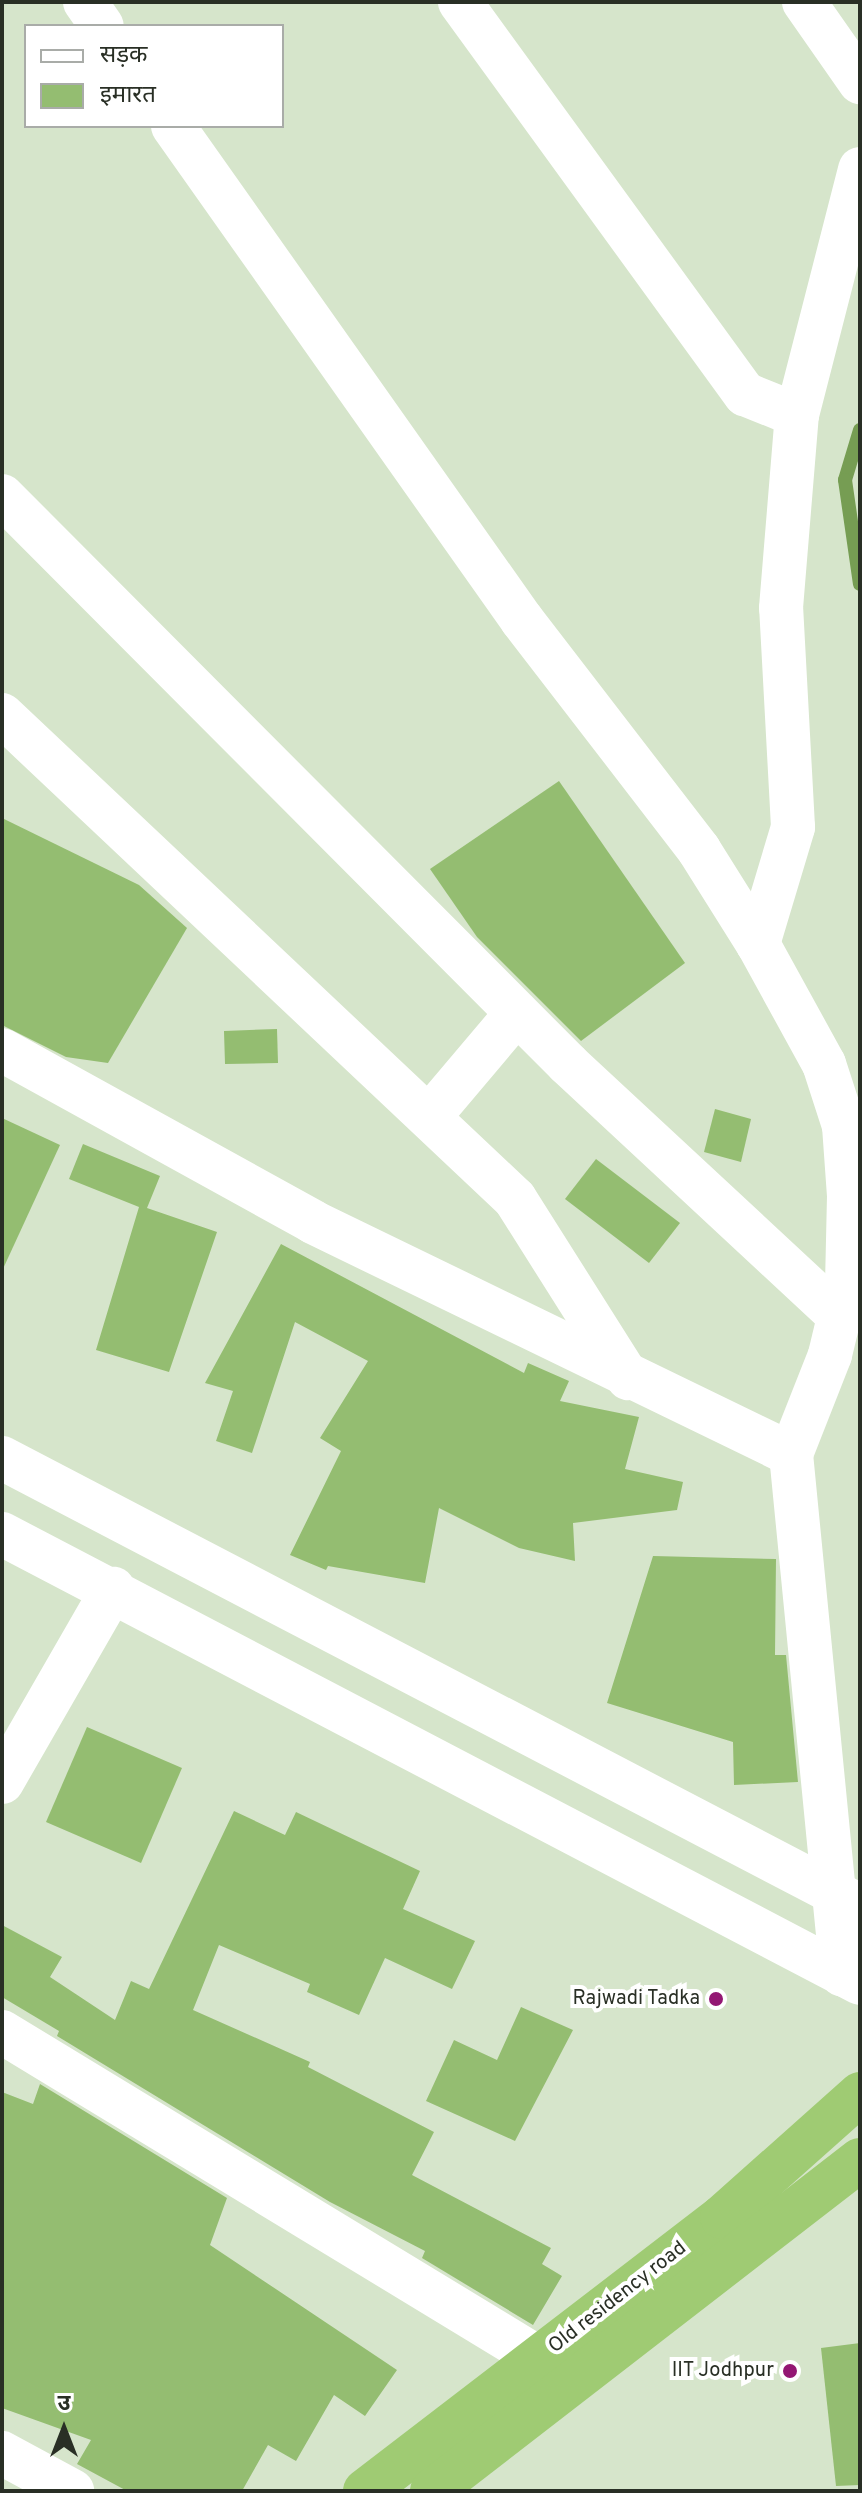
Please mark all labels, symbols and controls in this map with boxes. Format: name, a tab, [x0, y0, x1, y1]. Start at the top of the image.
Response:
legend	[24, 24, 284, 128]
text: सड़क	[100, 41, 148, 71]
text: इमारत	[100, 81, 156, 111]
place label: Rajwadi Tadka	[572, 1987, 700, 2011]
marker: Rajwadi Tadka	[707, 1990, 725, 2008]
street label: Old residency road	[544, 2237, 692, 2359]
place label: IIT Jodhpur	[671, 2359, 774, 2383]
marker: IIT Jodhpur	[781, 2362, 799, 2380]
north arrow	[24, 2389, 104, 2469]
text: उ	[58, 2391, 70, 2418]

